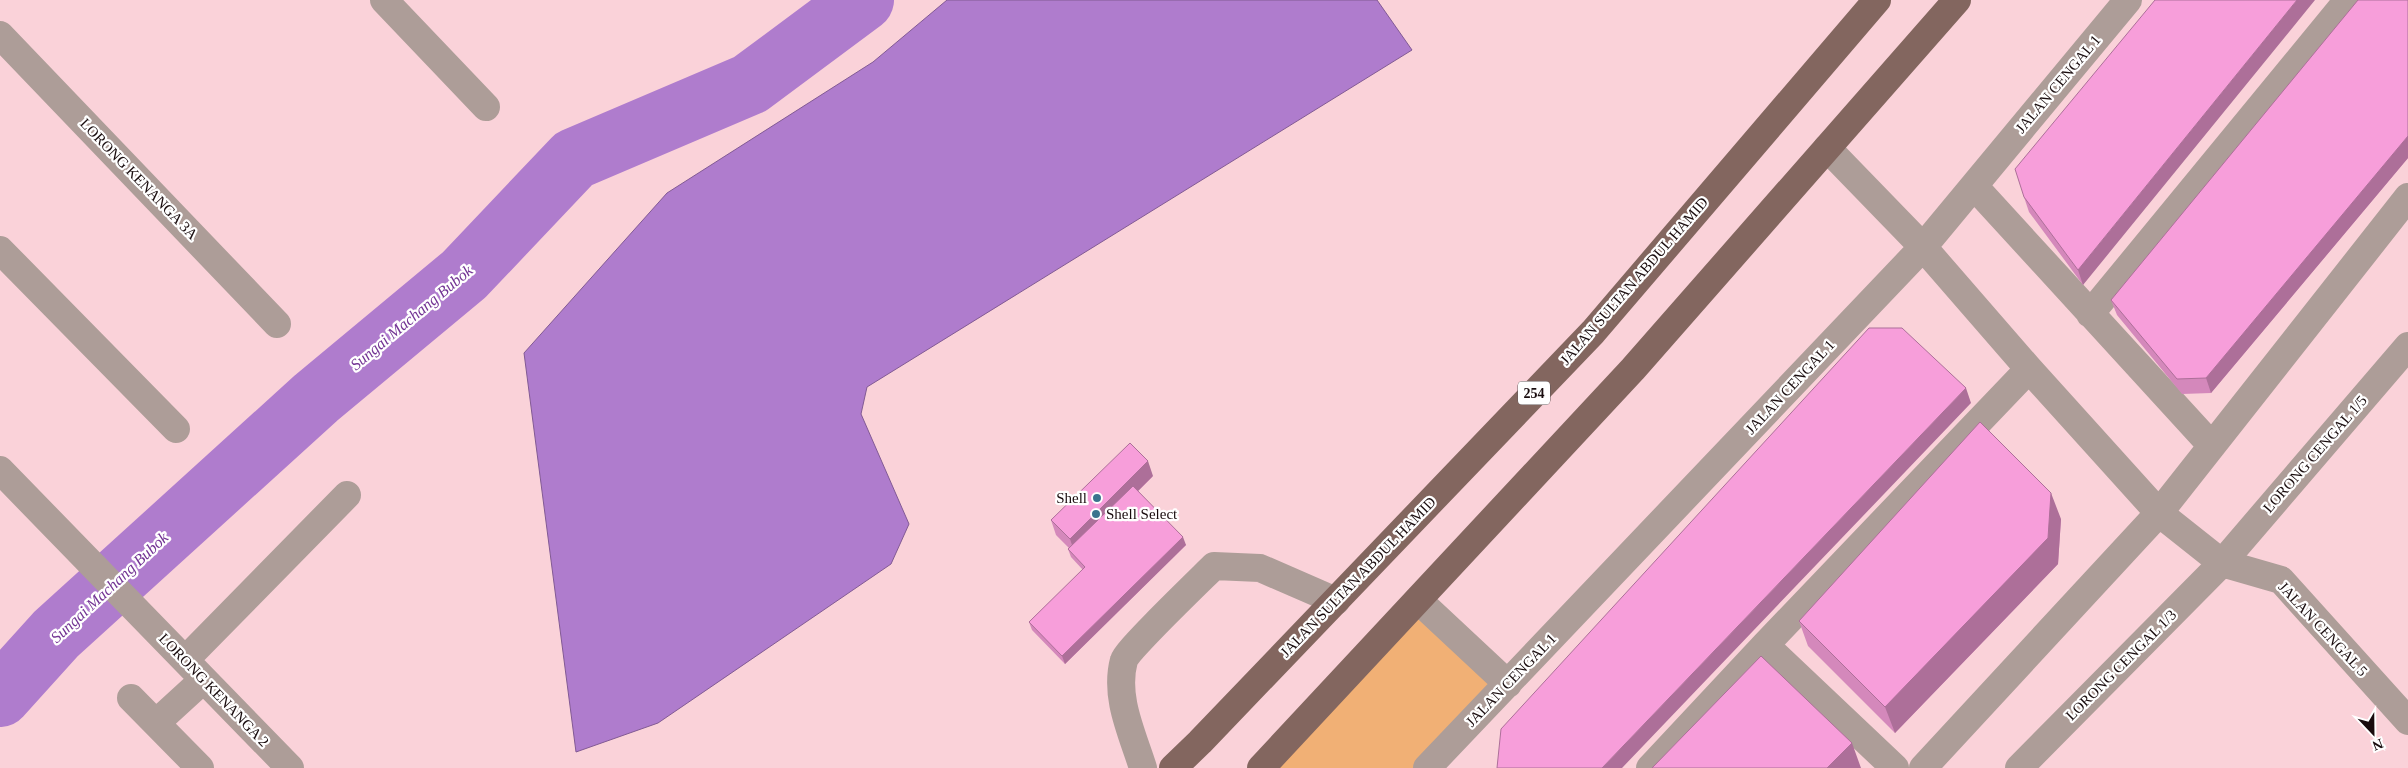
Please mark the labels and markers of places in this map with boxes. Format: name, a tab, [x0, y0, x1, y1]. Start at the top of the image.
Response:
place label: Shell	[1056, 490, 1087, 506]
marker: Shell	[1091, 492, 1103, 504]
place label: Shell Select	[1106, 506, 1178, 522]
marker: Shell Select	[1090, 508, 1102, 520]

